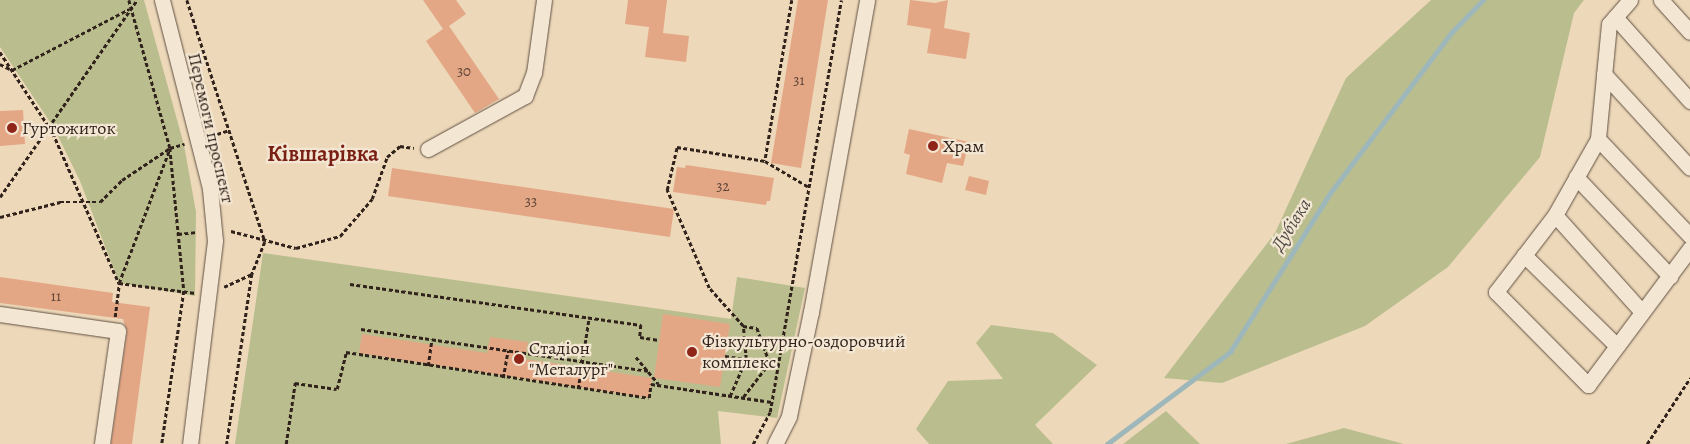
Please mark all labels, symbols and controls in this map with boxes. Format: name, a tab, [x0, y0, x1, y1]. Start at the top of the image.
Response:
street label: Перемоги проспект	[183, 51, 239, 205]
house number: 30	[457, 63, 471, 81]
house number: 31	[793, 72, 805, 90]
place label: Гуртожиток	[22, 117, 116, 139]
marker: Гуртожиток	[6, 122, 18, 134]
place label: Храм	[943, 135, 984, 157]
marker: Храм	[927, 140, 939, 152]
district label: Ківшарівка	[267, 142, 379, 168]
house number: 32	[716, 178, 730, 196]
house number: 33	[525, 193, 537, 211]
water label: Дубівка	[1267, 195, 1317, 255]
house number: 11	[51, 288, 61, 306]
place label: Фізкультурно-оздоровчий комплекс	[702, 331, 905, 374]
place label: Стадіон "Металург"	[529, 338, 613, 380]
marker: Фізкультурно-оздоровчий комплекс	[686, 346, 698, 358]
marker: Стадіон "Металург"	[513, 353, 525, 365]

